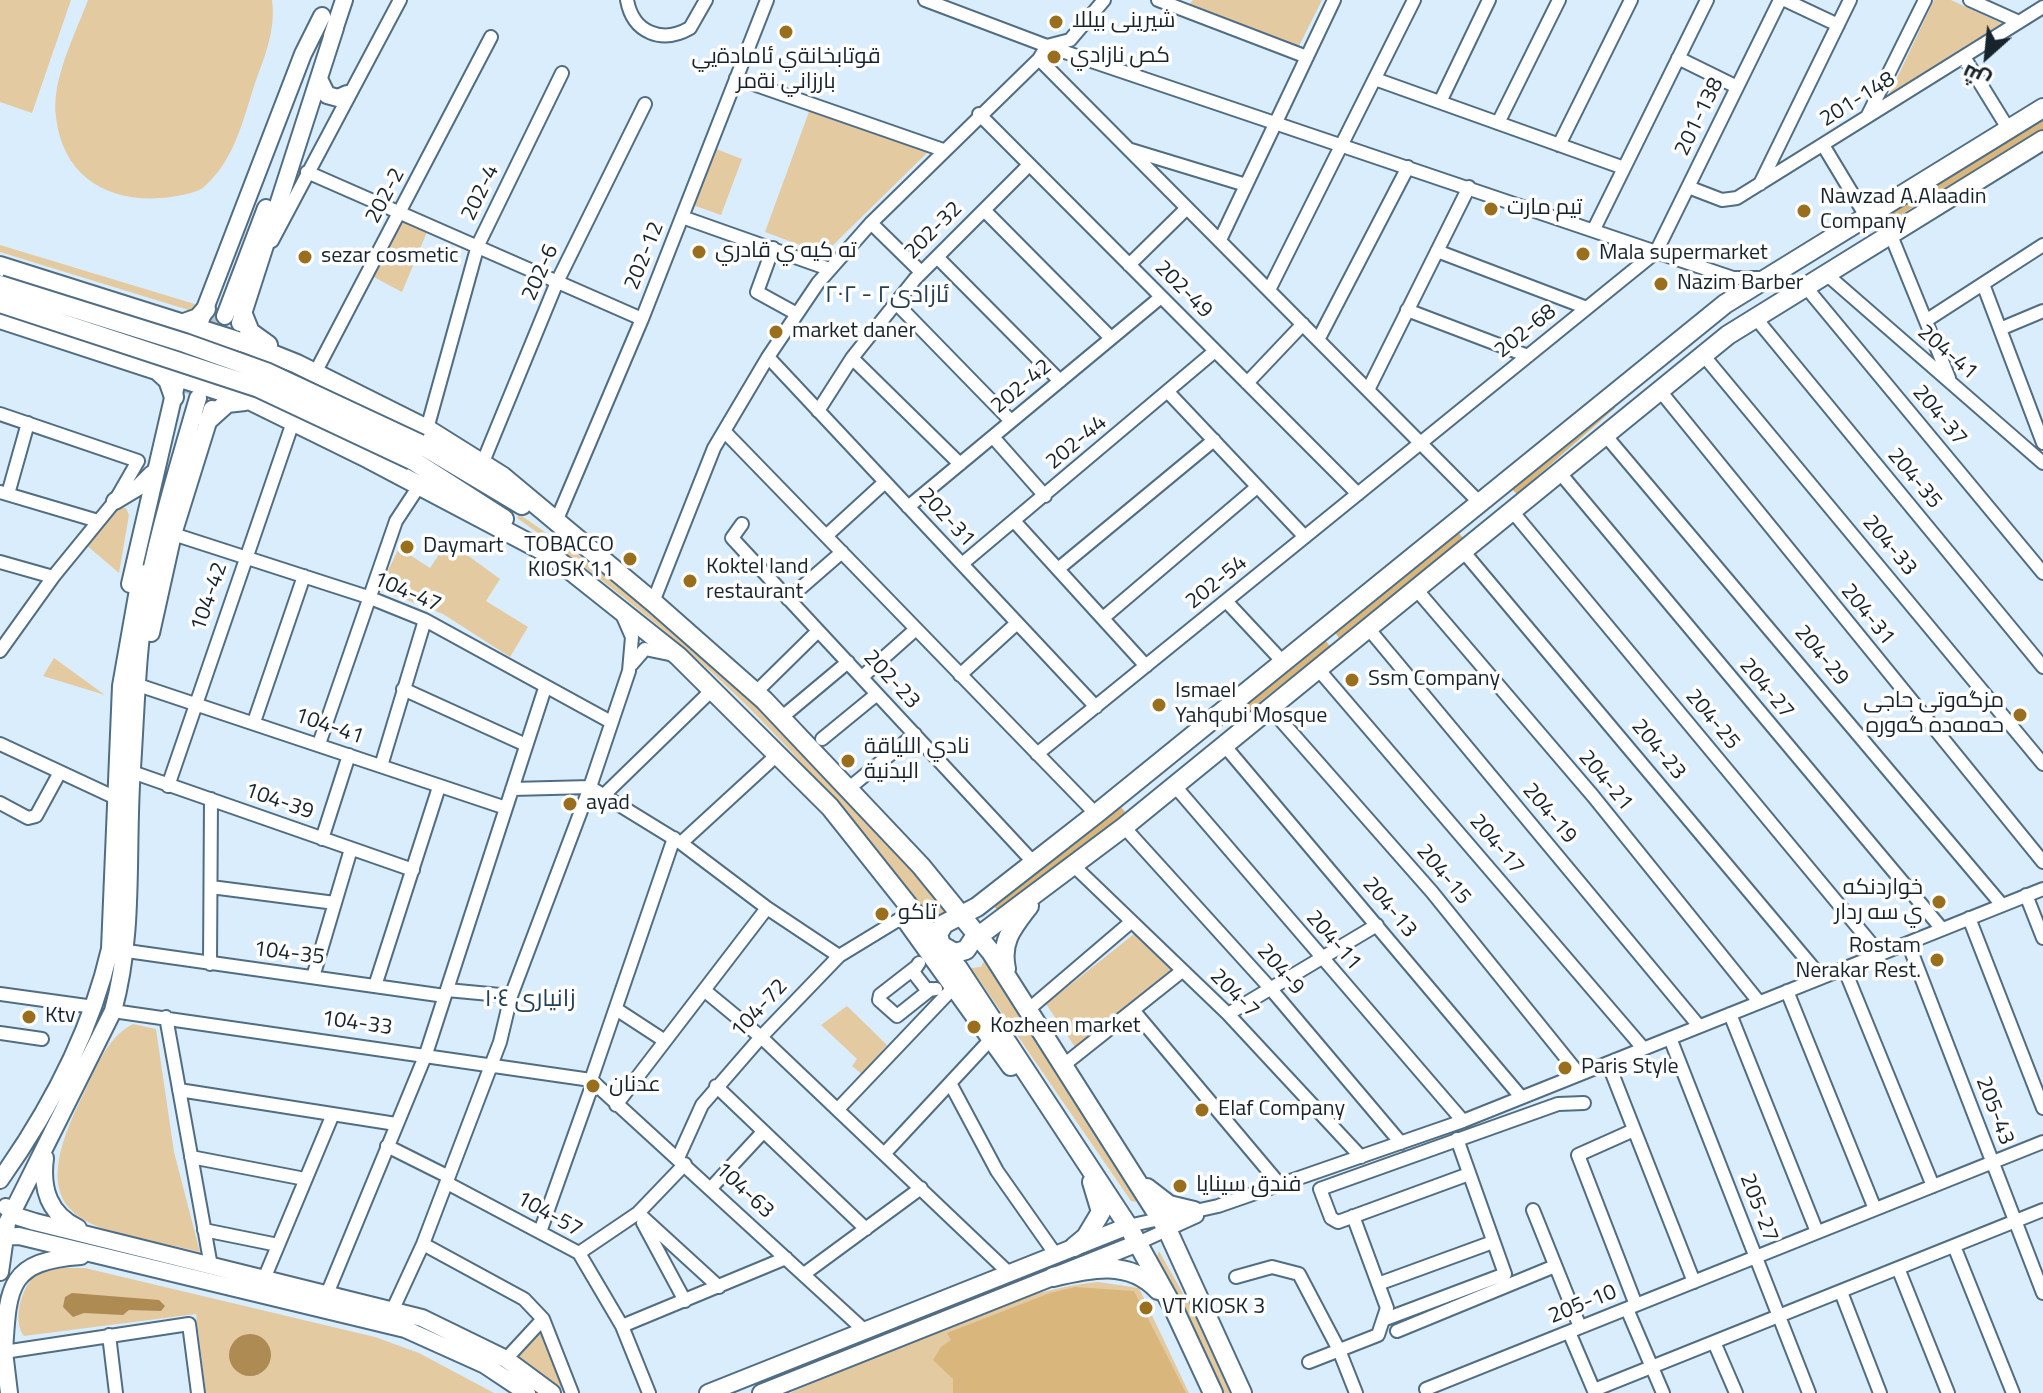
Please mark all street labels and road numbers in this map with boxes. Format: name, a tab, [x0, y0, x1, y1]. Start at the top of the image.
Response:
street label: 201-148	[1816, 67, 1900, 133]
street label: 201-138	[1670, 74, 1730, 160]
street label: 202-4	[456, 161, 506, 225]
street label: 202-2	[361, 164, 411, 228]
street label: 202-32	[899, 196, 969, 266]
street label: 202-12	[619, 218, 671, 294]
street label: 202-6	[517, 241, 565, 305]
street label: 202-49	[1148, 255, 1218, 325]
street label: 202-68	[1490, 299, 1562, 365]
street label: 204-41	[1911, 320, 1983, 386]
street label: 202-42	[986, 354, 1058, 420]
street label: 204-37	[1906, 380, 1972, 452]
street label: 202-44	[1041, 410, 1113, 476]
street label: 204-35	[1881, 443, 1947, 515]
street label: 202-31	[912, 483, 980, 553]
street label: 204-33	[1856, 510, 1922, 582]
street label: 202-54	[1181, 550, 1253, 616]
street label: 104-42	[186, 559, 234, 635]
street label: 104-47	[369, 567, 445, 619]
street label: 204-31	[1834, 579, 1900, 651]
street label: 204-29	[1788, 620, 1854, 692]
street label: 202-23	[857, 645, 925, 715]
street label: 204-27	[1733, 653, 1799, 725]
street label: 204-25	[1679, 684, 1745, 756]
street label: 104-41	[291, 703, 367, 751]
street label: 204-23	[1625, 714, 1691, 786]
street label: 204-21	[1572, 745, 1638, 817]
street label: 104-39	[241, 778, 317, 826]
street label: 204-19	[1516, 778, 1582, 850]
street label: 204-17	[1463, 809, 1529, 881]
street label: 204-15	[1410, 839, 1476, 911]
street label: 204-13	[1356, 872, 1422, 944]
street label: 204-11	[1300, 905, 1366, 977]
street label: 104-35	[252, 937, 326, 971]
street label: 204-9	[1251, 939, 1309, 1001]
street label: 204-7	[1204, 964, 1264, 1024]
street label: 104-72	[726, 974, 794, 1044]
street label: 104-33	[320, 1006, 394, 1042]
street label: 205-43	[1969, 1073, 2019, 1149]
street label: 104-63	[709, 1157, 779, 1225]
street label: 205-27	[1733, 1170, 1783, 1246]
street label: 104-57	[511, 1186, 587, 1244]
street label: 205-10	[1545, 1279, 1621, 1331]

